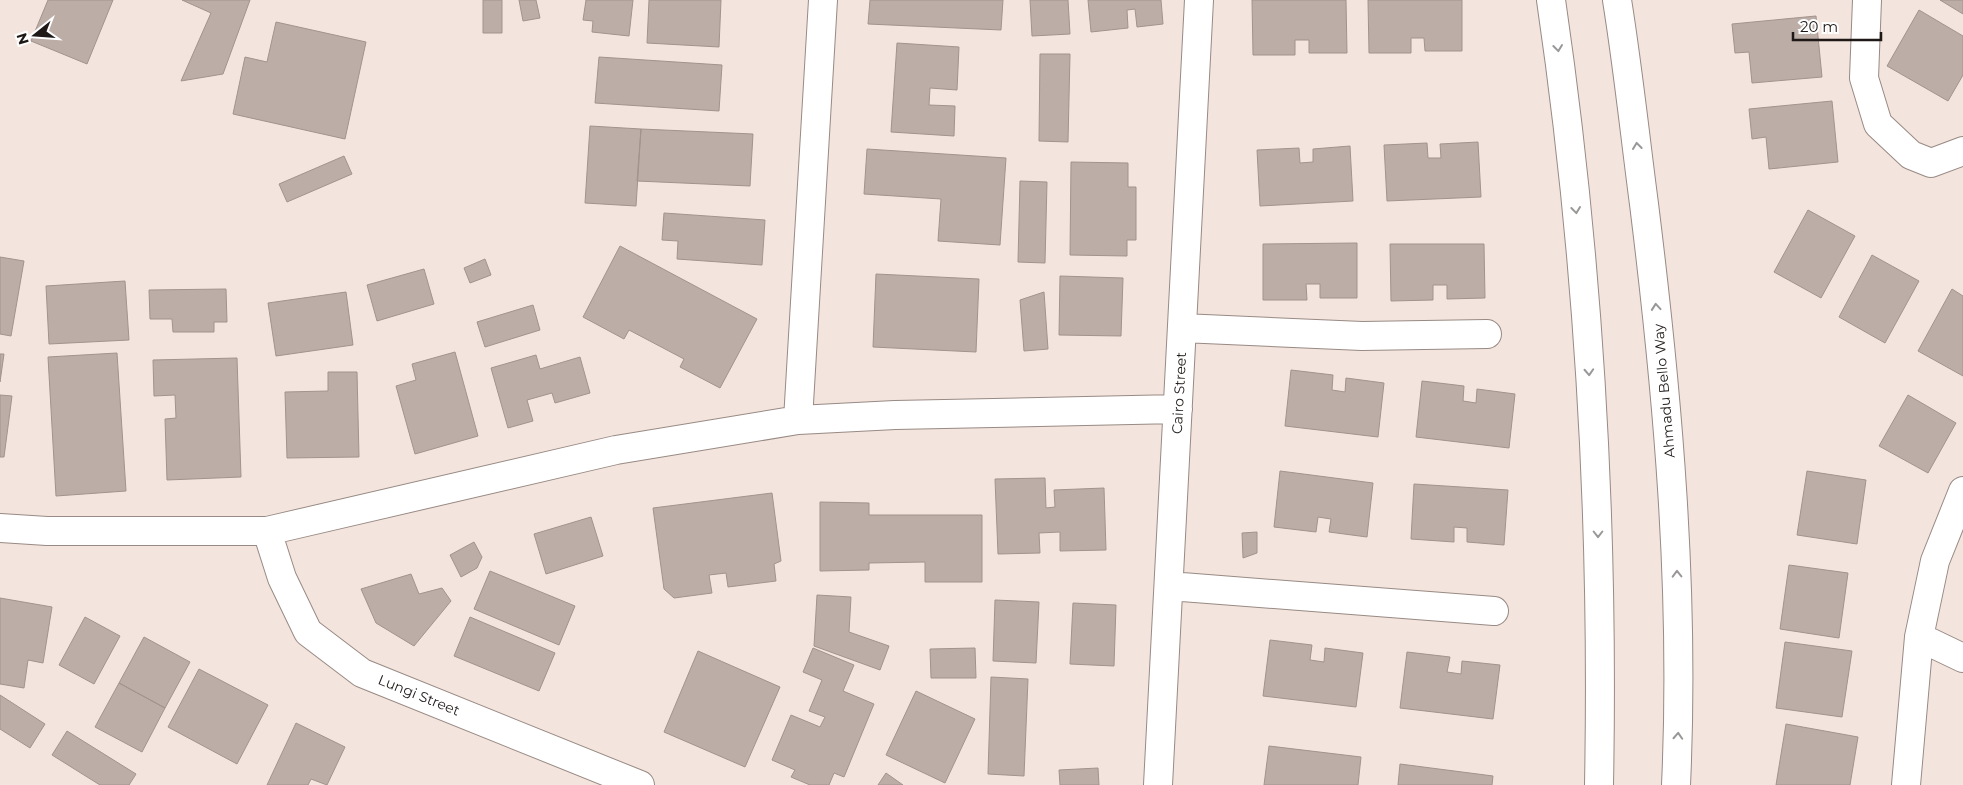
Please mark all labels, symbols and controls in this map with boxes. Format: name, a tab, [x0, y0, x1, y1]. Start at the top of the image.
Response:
north arrow	[10, 10, 60, 60]
scale bar	[1793, 10, 1880, 42]
text: 20 m	[1800, 17, 1838, 36]
text: N	[12, 31, 33, 47]
one-way arrow	[1552, 45, 1563, 53]
one-way arrow	[1632, 142, 1643, 150]
one-way arrow	[1570, 206, 1581, 214]
one-way arrow	[1651, 303, 1662, 311]
street label: Ahmadu Bello Way	[1649, 323, 1679, 459]
street label: Cairo Street	[1168, 351, 1190, 434]
one-way arrow	[1583, 368, 1594, 376]
one-way arrow	[1593, 530, 1603, 538]
one-way arrow	[1671, 570, 1682, 578]
street label: Lungi Street	[376, 670, 463, 720]
one-way arrow	[1673, 732, 1683, 740]

